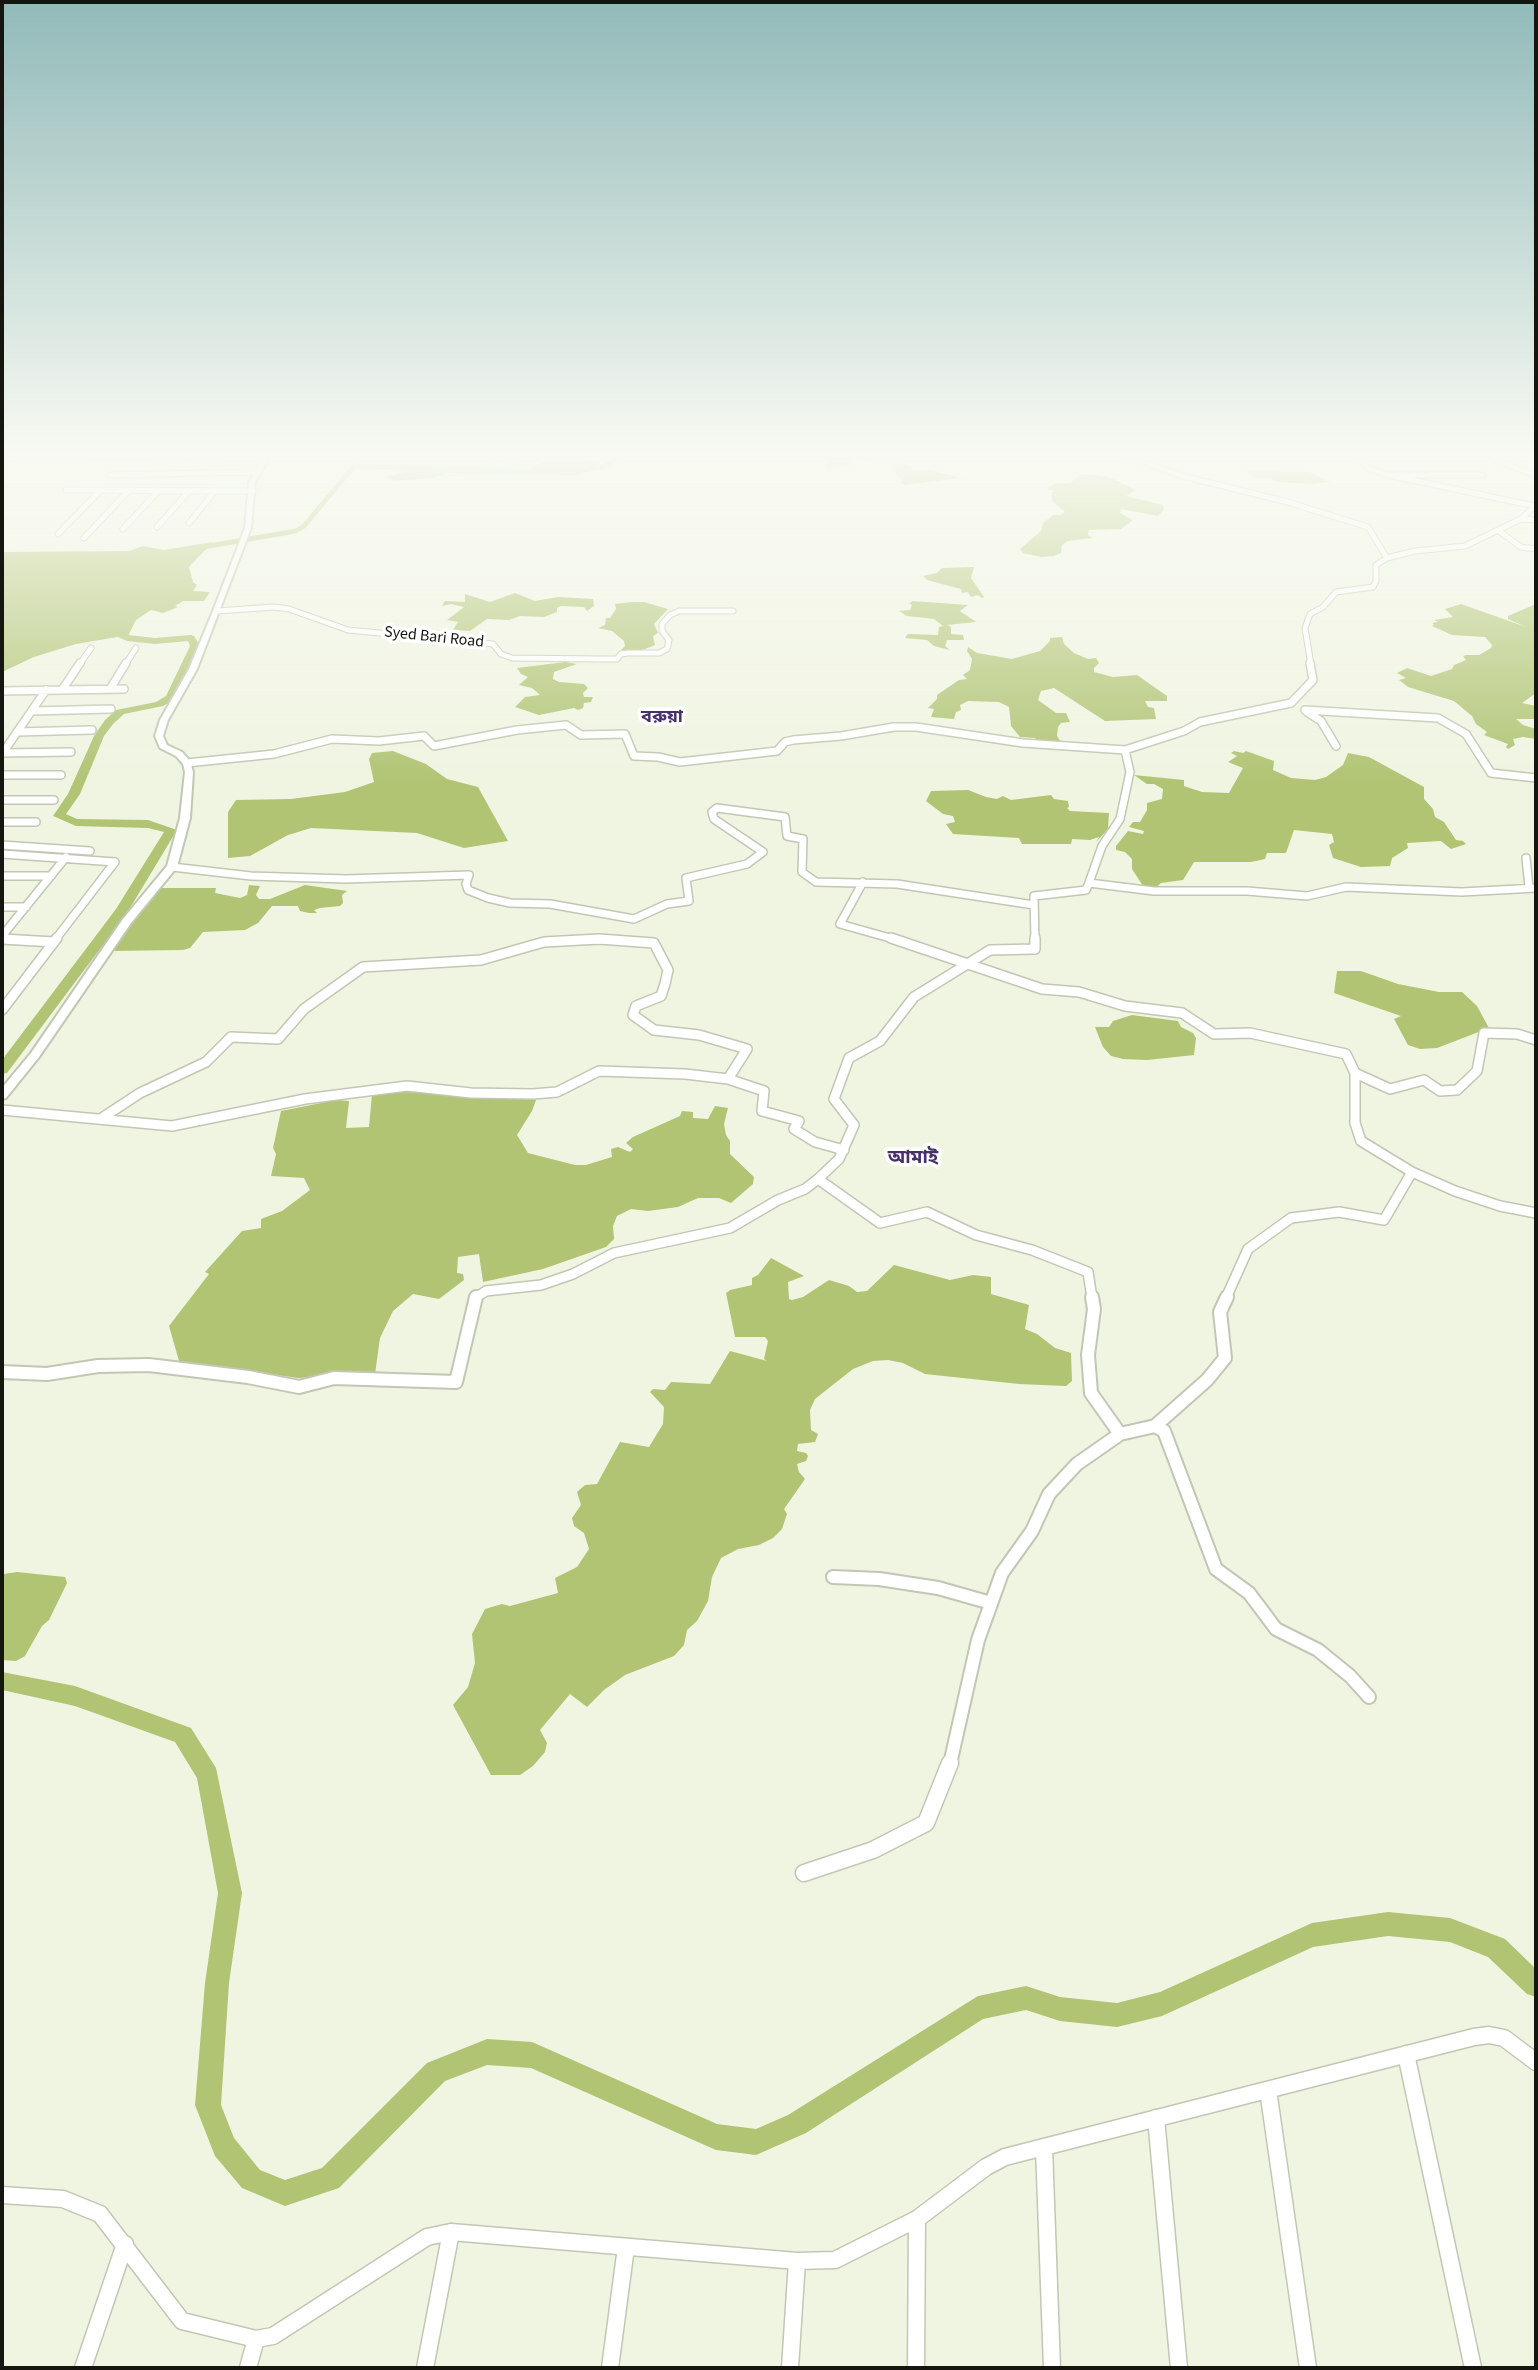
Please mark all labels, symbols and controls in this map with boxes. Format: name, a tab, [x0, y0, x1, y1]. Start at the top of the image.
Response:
street label: Syed Bari Road	[383, 623, 485, 653]
district label: বরুয়া	[641, 707, 683, 729]
district label: আমাই	[888, 1148, 938, 1170]

